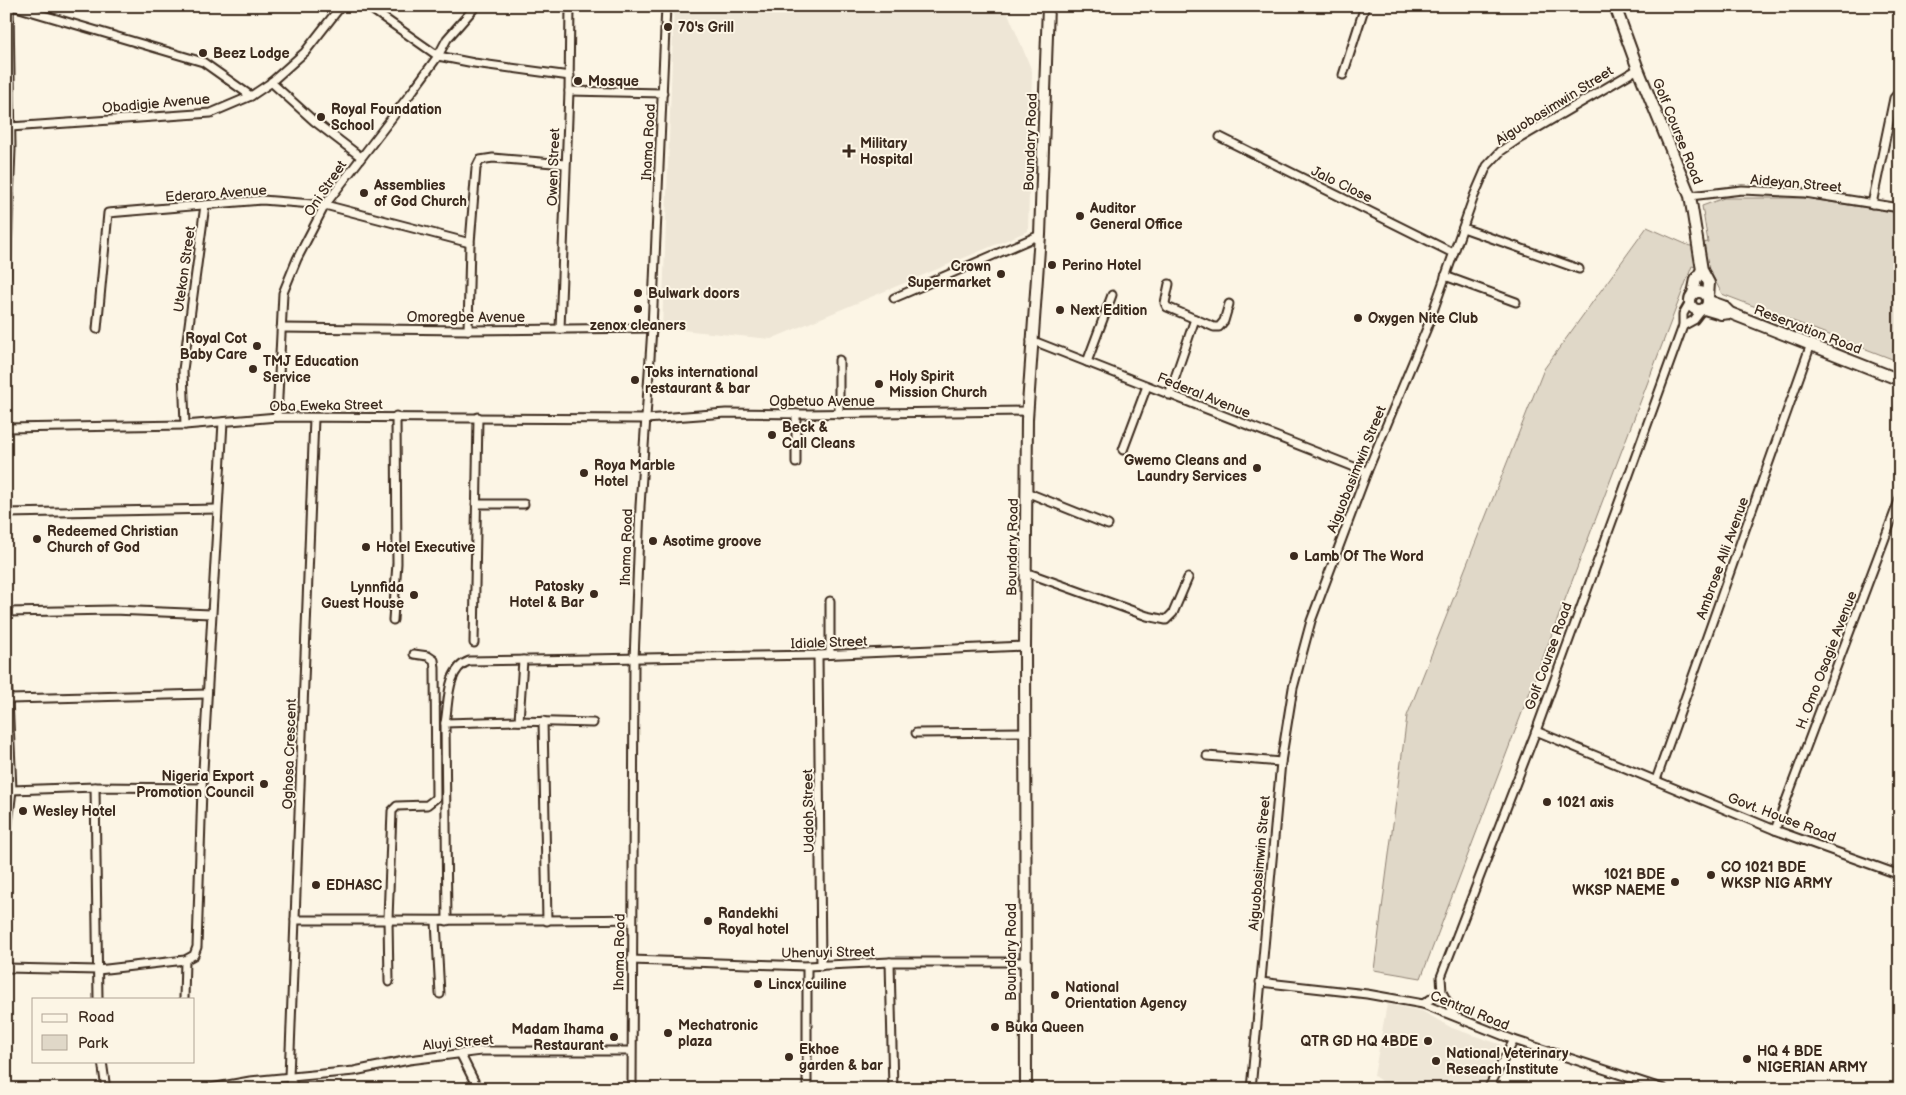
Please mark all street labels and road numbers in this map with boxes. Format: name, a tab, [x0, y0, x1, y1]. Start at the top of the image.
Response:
street label: Aiguobasimwin Street	[1492, 62, 1617, 149]
street label: Golf Course Road	[1648, 76, 1707, 187]
street label: Obadigie Avenue	[101, 90, 211, 117]
street label: Boundary Road	[1020, 93, 1041, 191]
street label: Ihama Road	[638, 103, 659, 181]
street label: Owen Street	[544, 127, 563, 206]
street label: Oni Street	[301, 157, 351, 219]
street label: Jalo Close	[1308, 162, 1375, 207]
street label: Aideyan Street	[1750, 171, 1843, 196]
street label: Ederaro Avenue	[165, 181, 267, 206]
street label: Utekon Street	[170, 224, 199, 313]
street label: Reservation Road	[1752, 301, 1864, 358]
street label: Omoregbe Avenue	[407, 309, 525, 326]
street label: Federal Avenue	[1155, 369, 1253, 422]
street label: Ogbetuo Avenue	[769, 393, 875, 410]
street label: Oba Eweka Street	[269, 396, 384, 415]
street label: Aiguobasimwin Street	[1323, 402, 1390, 535]
street label: Ambrose Alli Avenue	[1692, 495, 1752, 622]
street label: Boundary Road	[1003, 498, 1022, 596]
street label: Ihama Road	[617, 508, 636, 586]
street label: H. Omo Osagie Avenue	[1792, 589, 1861, 732]
street label: Golf Course Road	[1521, 600, 1576, 712]
street label: Idiale Street	[790, 633, 868, 652]
street label: Oghosa Crescent	[279, 698, 300, 810]
street label: Uddoh Street	[799, 768, 818, 853]
street label: Govt. House Road	[1725, 789, 1838, 846]
street label: Aiguobasimwin Street	[1245, 794, 1274, 931]
street label: Boundary Road	[1003, 903, 1020, 1001]
street label: Ihama Road	[610, 913, 629, 991]
street label: Uhenuyi Street	[781, 943, 876, 962]
street label: Central Road	[1428, 987, 1512, 1034]
street label: Aluyi Street	[422, 1031, 495, 1054]

